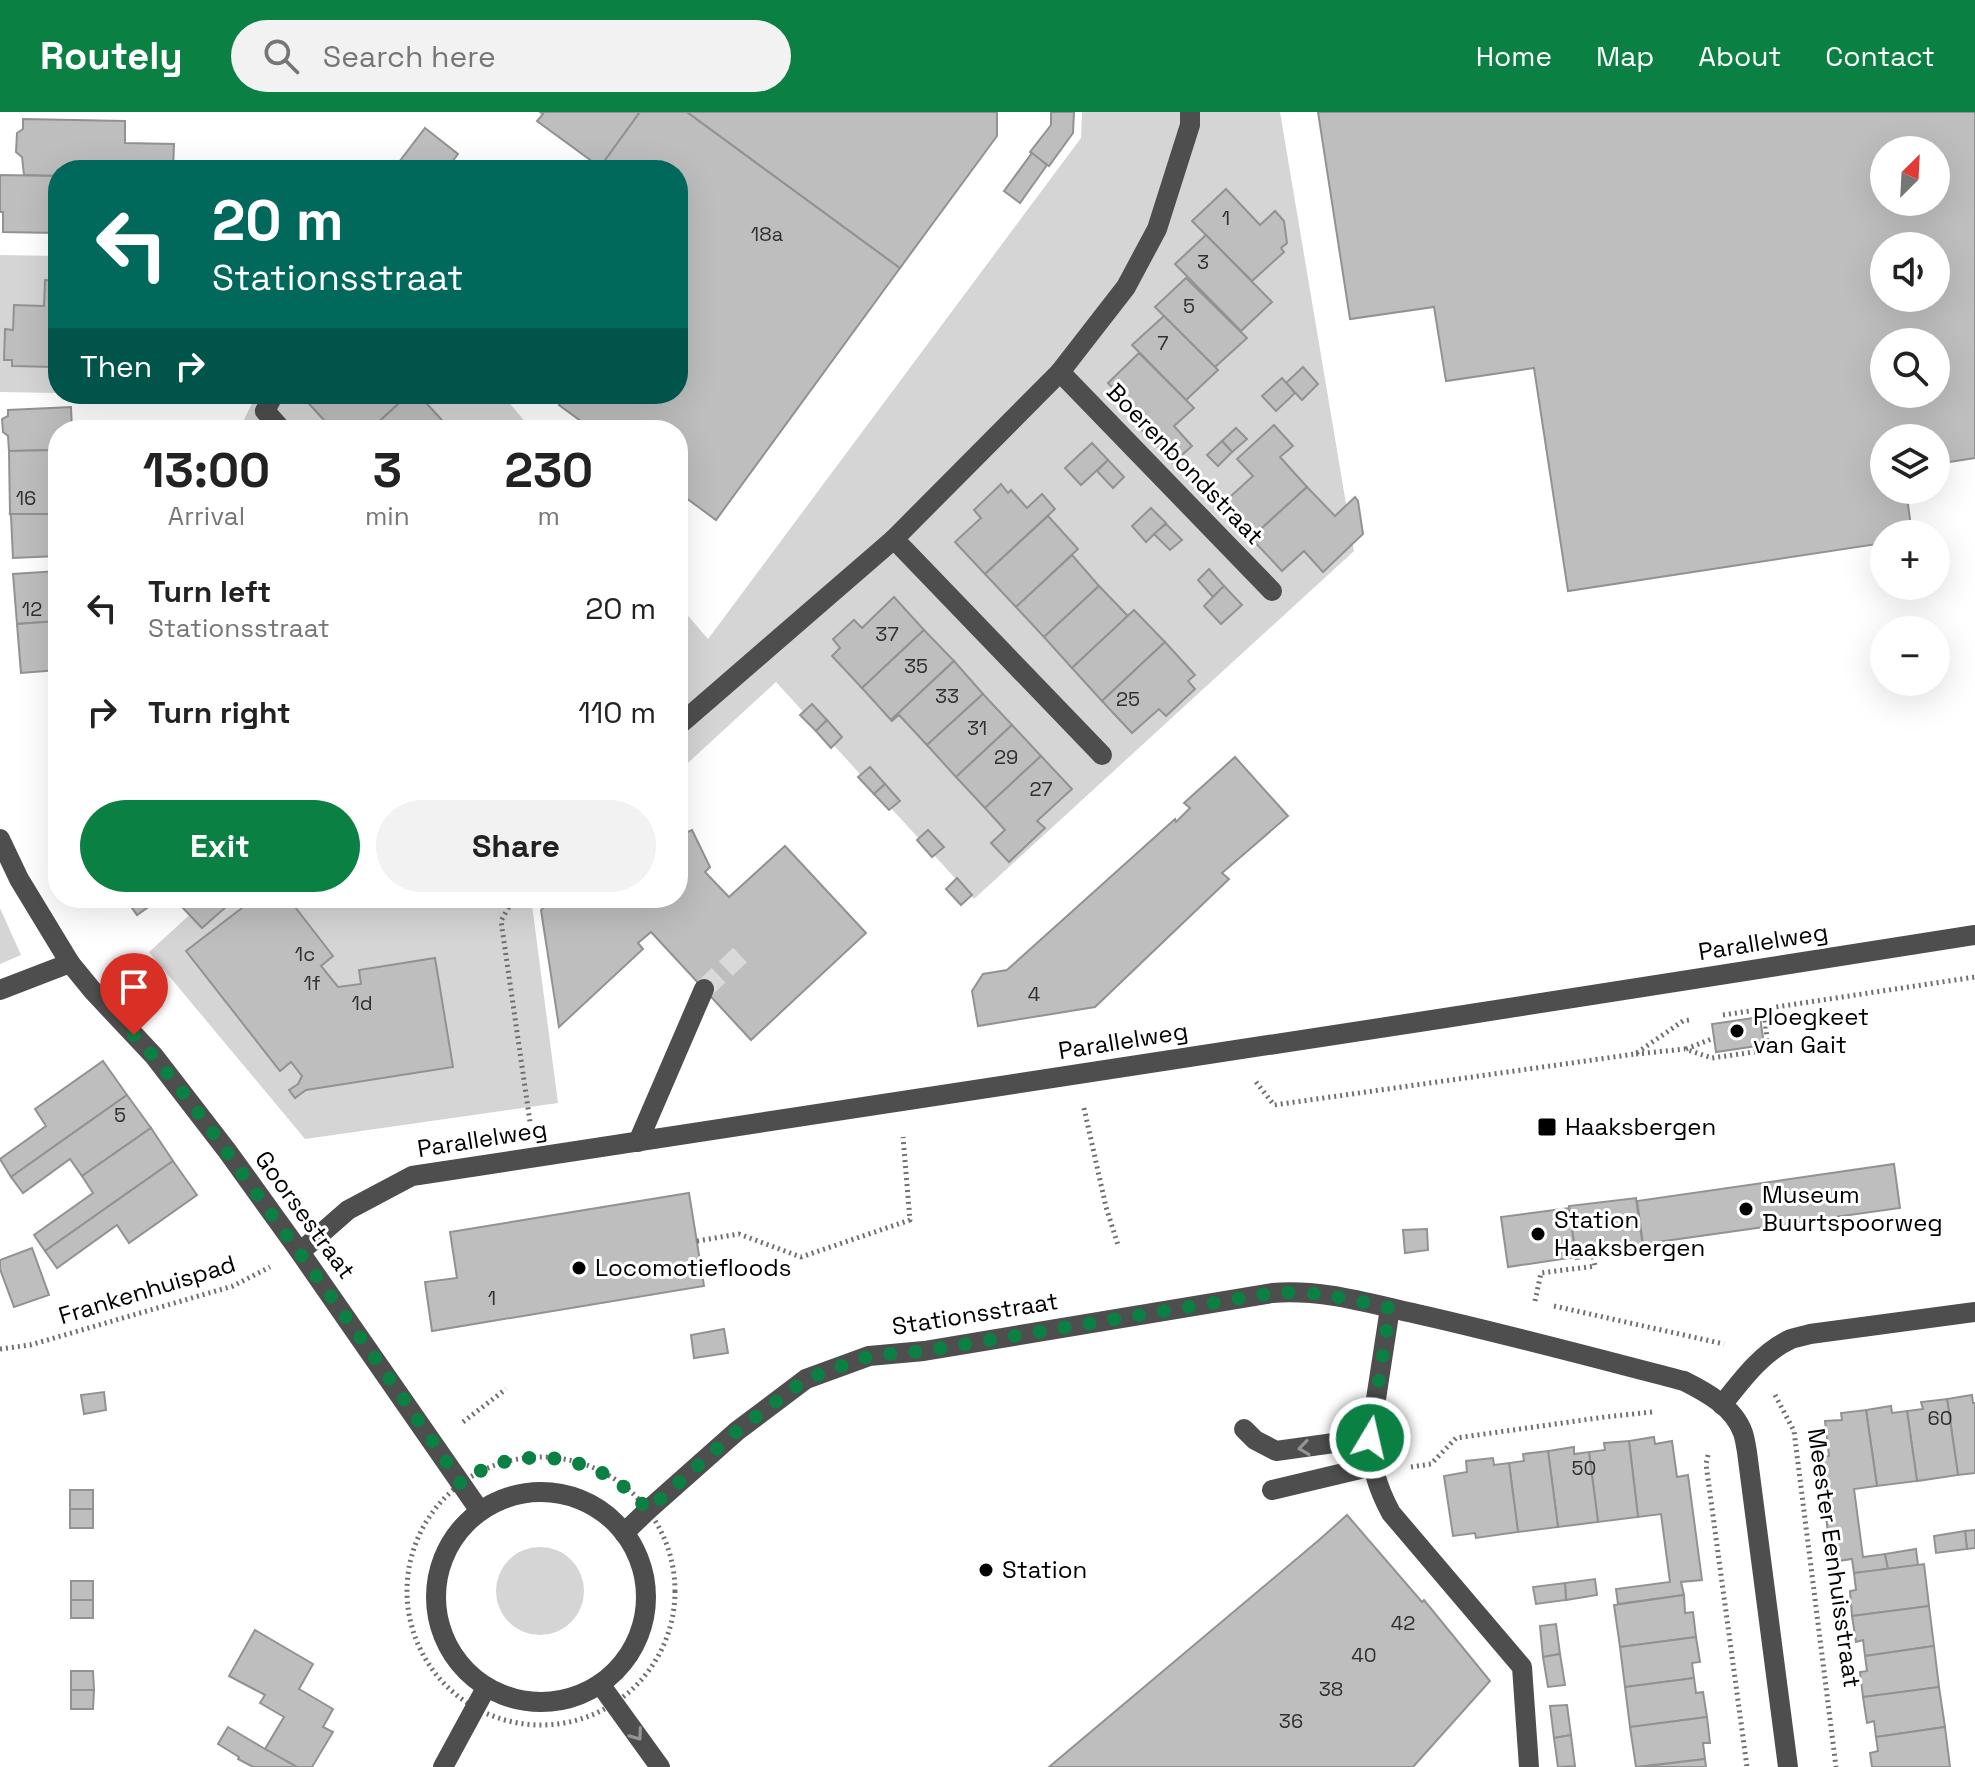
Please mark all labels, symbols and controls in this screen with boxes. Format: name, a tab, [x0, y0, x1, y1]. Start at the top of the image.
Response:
search box	[231, 20, 791, 92]
text: Routely	[40, 32, 183, 80]
icon: search	[259, 34, 303, 78]
text: Search here	[323, 37, 496, 76]
text: Home	[1476, 38, 1552, 74]
text: Map	[1596, 38, 1654, 74]
text: About	[1698, 38, 1781, 74]
text: Contact	[1825, 38, 1935, 74]
north arrow	[1870, 136, 1950, 216]
map controls	[1870, 136, 1950, 696]
text: 20 m	[212, 185, 344, 256]
icon: left	[80, 192, 184, 296]
house number: 1	[1222, 205, 1230, 231]
house number: 18a	[751, 221, 783, 247]
button: sound	[1870, 232, 1950, 312]
house number: 3	[1197, 249, 1209, 275]
text: Stationsstraat	[212, 255, 464, 301]
house number: 5	[1183, 293, 1195, 319]
button: search	[1870, 328, 1950, 408]
house number: 7	[1157, 330, 1169, 356]
icon: right	[168, 344, 212, 388]
text: Then	[80, 347, 152, 386]
street label: Boerenbondstraat	[1100, 376, 1270, 551]
button: layers	[1870, 424, 1950, 504]
text: 13:00	[143, 440, 270, 501]
text: 3	[373, 440, 402, 501]
text: 230	[504, 440, 593, 501]
house number: 16	[16, 485, 36, 511]
text: Arrival	[168, 499, 245, 533]
text: min	[365, 499, 410, 533]
text: m	[538, 499, 560, 533]
button: +	[1870, 520, 1950, 600]
text: Turn left	[148, 572, 271, 611]
icon: left	[80, 586, 124, 630]
text: 20 m	[585, 589, 656, 628]
house number: 12	[22, 596, 42, 622]
text: Stationsstraat	[148, 611, 330, 645]
button: −	[1870, 616, 1950, 696]
house number: 37	[875, 621, 899, 647]
house number: 35	[904, 653, 928, 679]
house number: 33	[935, 683, 959, 709]
house number: 25	[1116, 686, 1140, 712]
icon: right	[80, 690, 124, 734]
text: Turn right	[148, 693, 291, 732]
text: 110 m	[578, 693, 656, 732]
house number: 31	[967, 715, 987, 741]
house number: 29	[994, 744, 1018, 770]
house number: 27	[1029, 776, 1053, 802]
button: Exit	[80, 800, 360, 892]
button: Share	[376, 800, 656, 892]
street label: Parallelweg	[1696, 916, 1830, 967]
house number: 1c	[295, 941, 315, 967]
pin	[100, 953, 168, 1035]
icon: arrive	[112, 965, 156, 1009]
house number: 1f	[303, 970, 321, 996]
house number: 4	[1028, 981, 1040, 1007]
house number: 1d	[351, 990, 373, 1016]
place label: Ploegkeet van Gait	[1753, 1001, 1869, 1060]
street label: Parallelweg	[1056, 1015, 1190, 1066]
marker: Ploegkeet van Gait	[1728, 1022, 1746, 1040]
house number: 5	[114, 1102, 126, 1128]
place label: Haaksbergen	[1565, 1111, 1716, 1142]
street label: Parallelweg	[415, 1113, 549, 1164]
marker: Haaksbergen	[1536, 1116, 1558, 1138]
street label: Goorsestraat	[248, 1144, 362, 1285]
place label: Museum Buurtspoorweg	[1762, 1179, 1943, 1238]
marker: Museum Buurtspoorweg	[1737, 1200, 1755, 1218]
place label: Station Haaksbergen	[1554, 1204, 1705, 1263]
marker: Station Haaksbergen	[1529, 1225, 1547, 1243]
street label: Frankenhuispad	[55, 1248, 239, 1331]
place label: Locomotiefloods	[595, 1252, 791, 1283]
marker: Locomotiefloods	[570, 1259, 588, 1277]
house number: 1	[488, 1285, 496, 1311]
street label: Stationsstraat	[890, 1285, 1060, 1342]
position arrow	[1328, 1396, 1412, 1480]
house number: 60	[1927, 1405, 1953, 1431]
street label: Meester Eenhuisstraat	[1801, 1426, 1868, 1690]
one-way arrow	[1297, 1439, 1310, 1456]
house number: 50	[1572, 1455, 1596, 1481]
place label: Station	[1002, 1554, 1087, 1585]
marker: Station	[977, 1561, 995, 1579]
house number: 42	[1391, 1610, 1415, 1636]
house number: 40	[1351, 1642, 1377, 1668]
house number: 38	[1319, 1676, 1343, 1702]
house number: 36	[1279, 1708, 1303, 1734]
one-way arrow	[628, 1727, 642, 1741]

